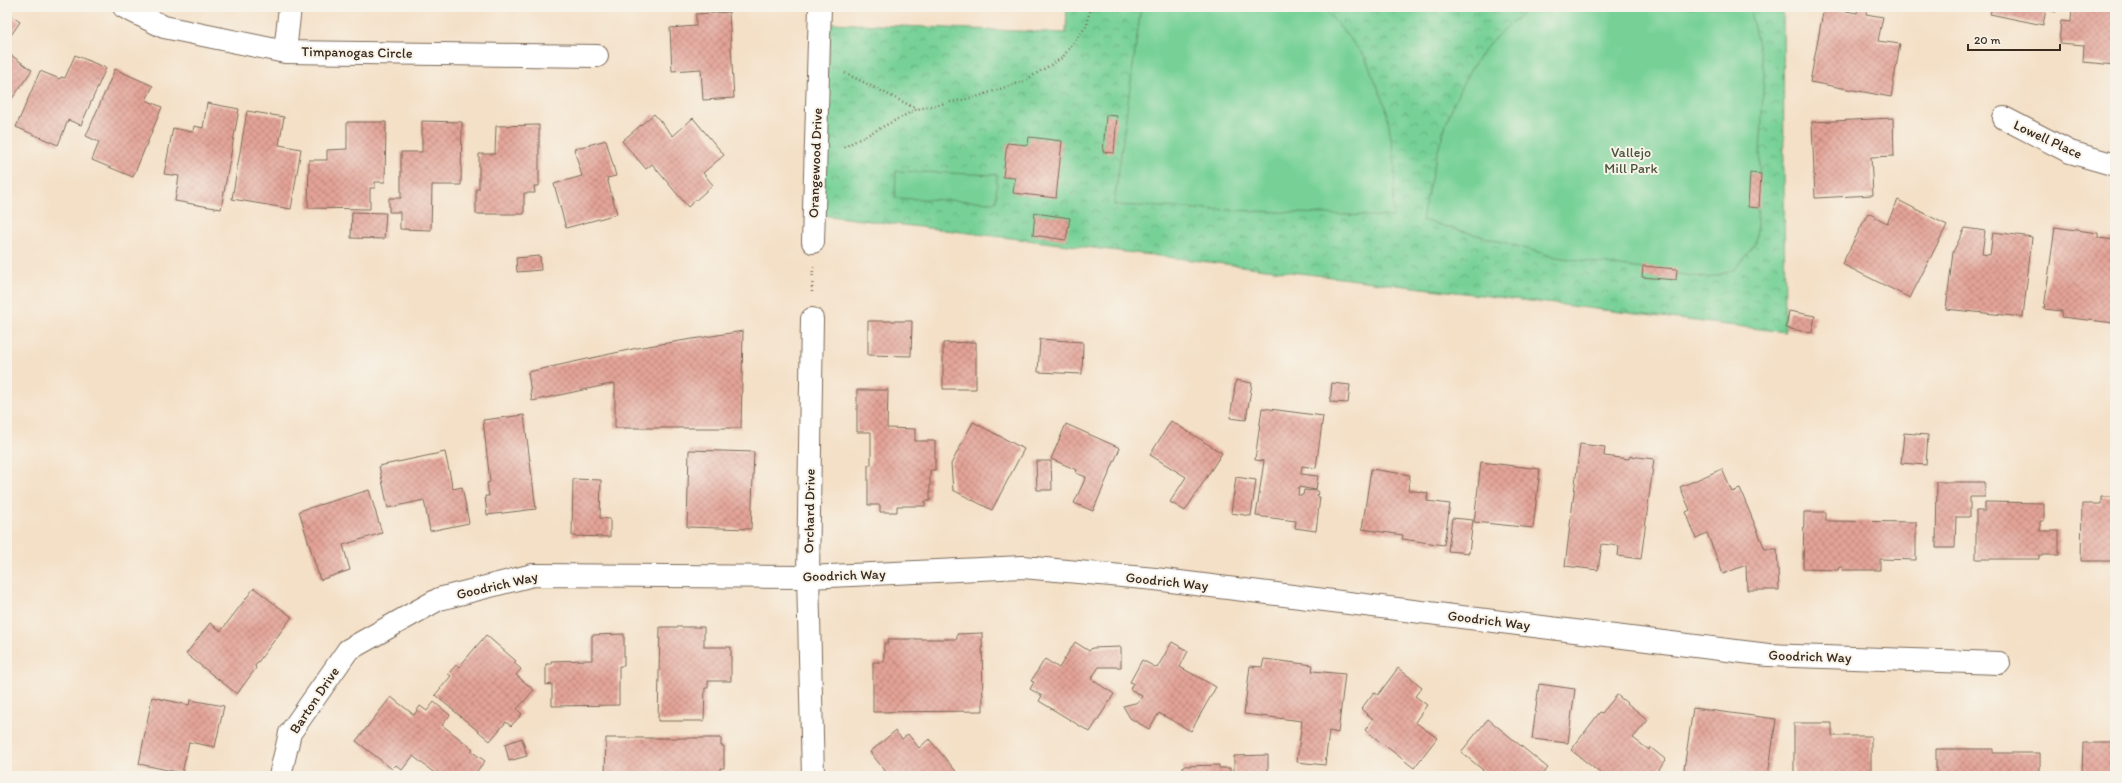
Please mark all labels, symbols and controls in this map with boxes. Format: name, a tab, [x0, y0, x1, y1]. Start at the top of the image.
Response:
scale bar	[1968, 26, 2060, 52]
text: 20 m	[1974, 33, 2001, 47]
street label: Timpanogas Circle	[301, 43, 413, 62]
street label: Orangewood Drive	[805, 107, 826, 218]
street label: Lowell Place	[2011, 116, 2085, 163]
park label: Vallejo Mill Park	[1604, 144, 1658, 177]
street label: Orchard Drive	[800, 468, 819, 553]
street label: Goodrich Way	[802, 566, 886, 585]
street label: Goodrich Way	[455, 568, 540, 603]
street label: Goodrich Way	[1125, 569, 1210, 594]
street label: Goodrich Way	[1447, 607, 1532, 634]
street label: Goodrich Way	[1768, 647, 1852, 666]
street label: Barton Drive	[286, 663, 343, 737]

